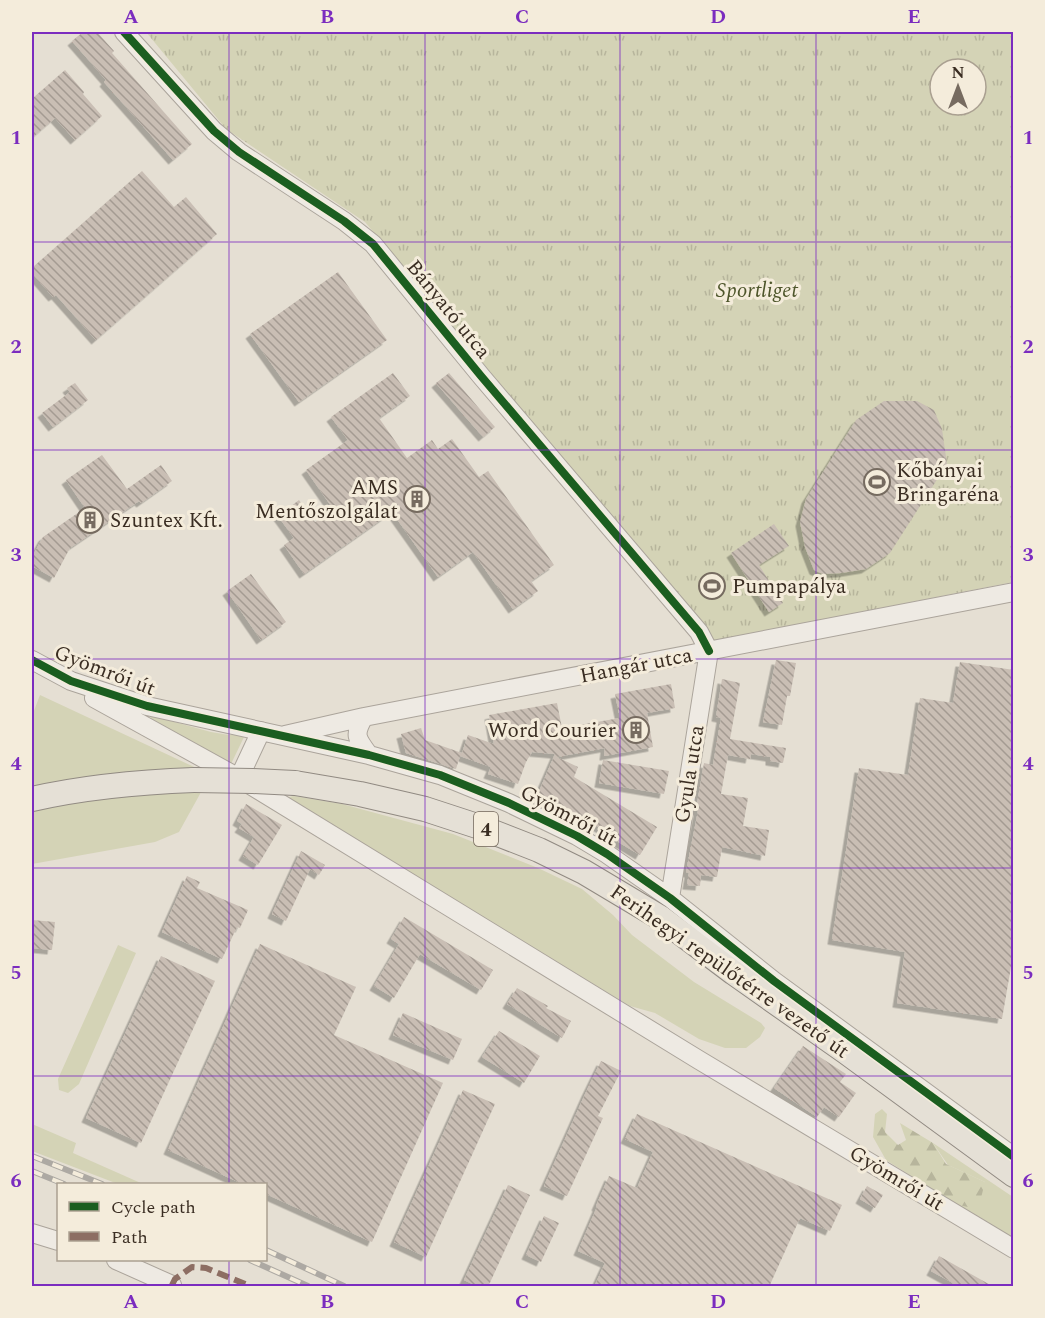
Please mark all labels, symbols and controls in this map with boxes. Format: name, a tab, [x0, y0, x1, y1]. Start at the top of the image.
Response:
text: A	[123, 2, 139, 32]
text: B	[320, 2, 334, 32]
text: C	[515, 2, 529, 32]
text: D	[710, 2, 726, 32]
text: E	[907, 2, 921, 32]
north arrow	[928, 57, 988, 117]
text: N	[951, 61, 965, 85]
text: 1	[10, 123, 22, 153]
text: 1	[1022, 123, 1034, 153]
street label: Bányató utca	[398, 253, 499, 367]
park label: Sportliget	[716, 275, 798, 307]
text: 2	[10, 332, 22, 362]
text: 2	[1022, 332, 1034, 362]
place label: Kőbányai Bringaréna	[896, 455, 1000, 511]
sports icon: Kőbányai Bringaréna	[862, 467, 892, 497]
place label: AMS Mentőszolgálat	[255, 472, 398, 528]
building icon: AMS Mentőszolgálat	[402, 484, 432, 514]
building icon: Szuntex Kft.	[75, 505, 105, 535]
place label: Szuntex Kft.	[110, 505, 223, 537]
text: 3	[10, 540, 22, 570]
text: 3	[1022, 540, 1034, 570]
sports icon: Pumpapálya	[697, 571, 727, 601]
place label: Pumpapálya	[732, 571, 847, 603]
street label: Gyömrői út	[49, 637, 160, 705]
street label: Hangár utca	[577, 639, 696, 693]
place label: Word Courier	[487, 715, 616, 747]
building icon: Word Courier	[621, 715, 651, 745]
street label: Gyula utca	[666, 722, 714, 826]
text: 4	[10, 749, 22, 779]
text: 4	[1022, 749, 1034, 779]
street label: Gyömrői út	[514, 777, 623, 855]
road number: 4	[474, 812, 498, 846]
street label: Ferihegyi repülőtérre vezető út	[603, 877, 856, 1067]
text: 5	[10, 958, 22, 988]
text: 5	[1022, 958, 1034, 988]
street label: Gyömrői út	[843, 1138, 950, 1220]
text: 6	[10, 1166, 22, 1196]
text: 6	[1022, 1166, 1034, 1196]
legend	[57, 1183, 267, 1261]
text: Cycle path	[111, 1194, 196, 1221]
text: Path	[111, 1224, 148, 1251]
text: A	[123, 1287, 139, 1317]
text: B	[320, 1287, 334, 1317]
text: C	[515, 1287, 529, 1317]
text: D	[710, 1287, 726, 1317]
text: E	[907, 1287, 921, 1317]

